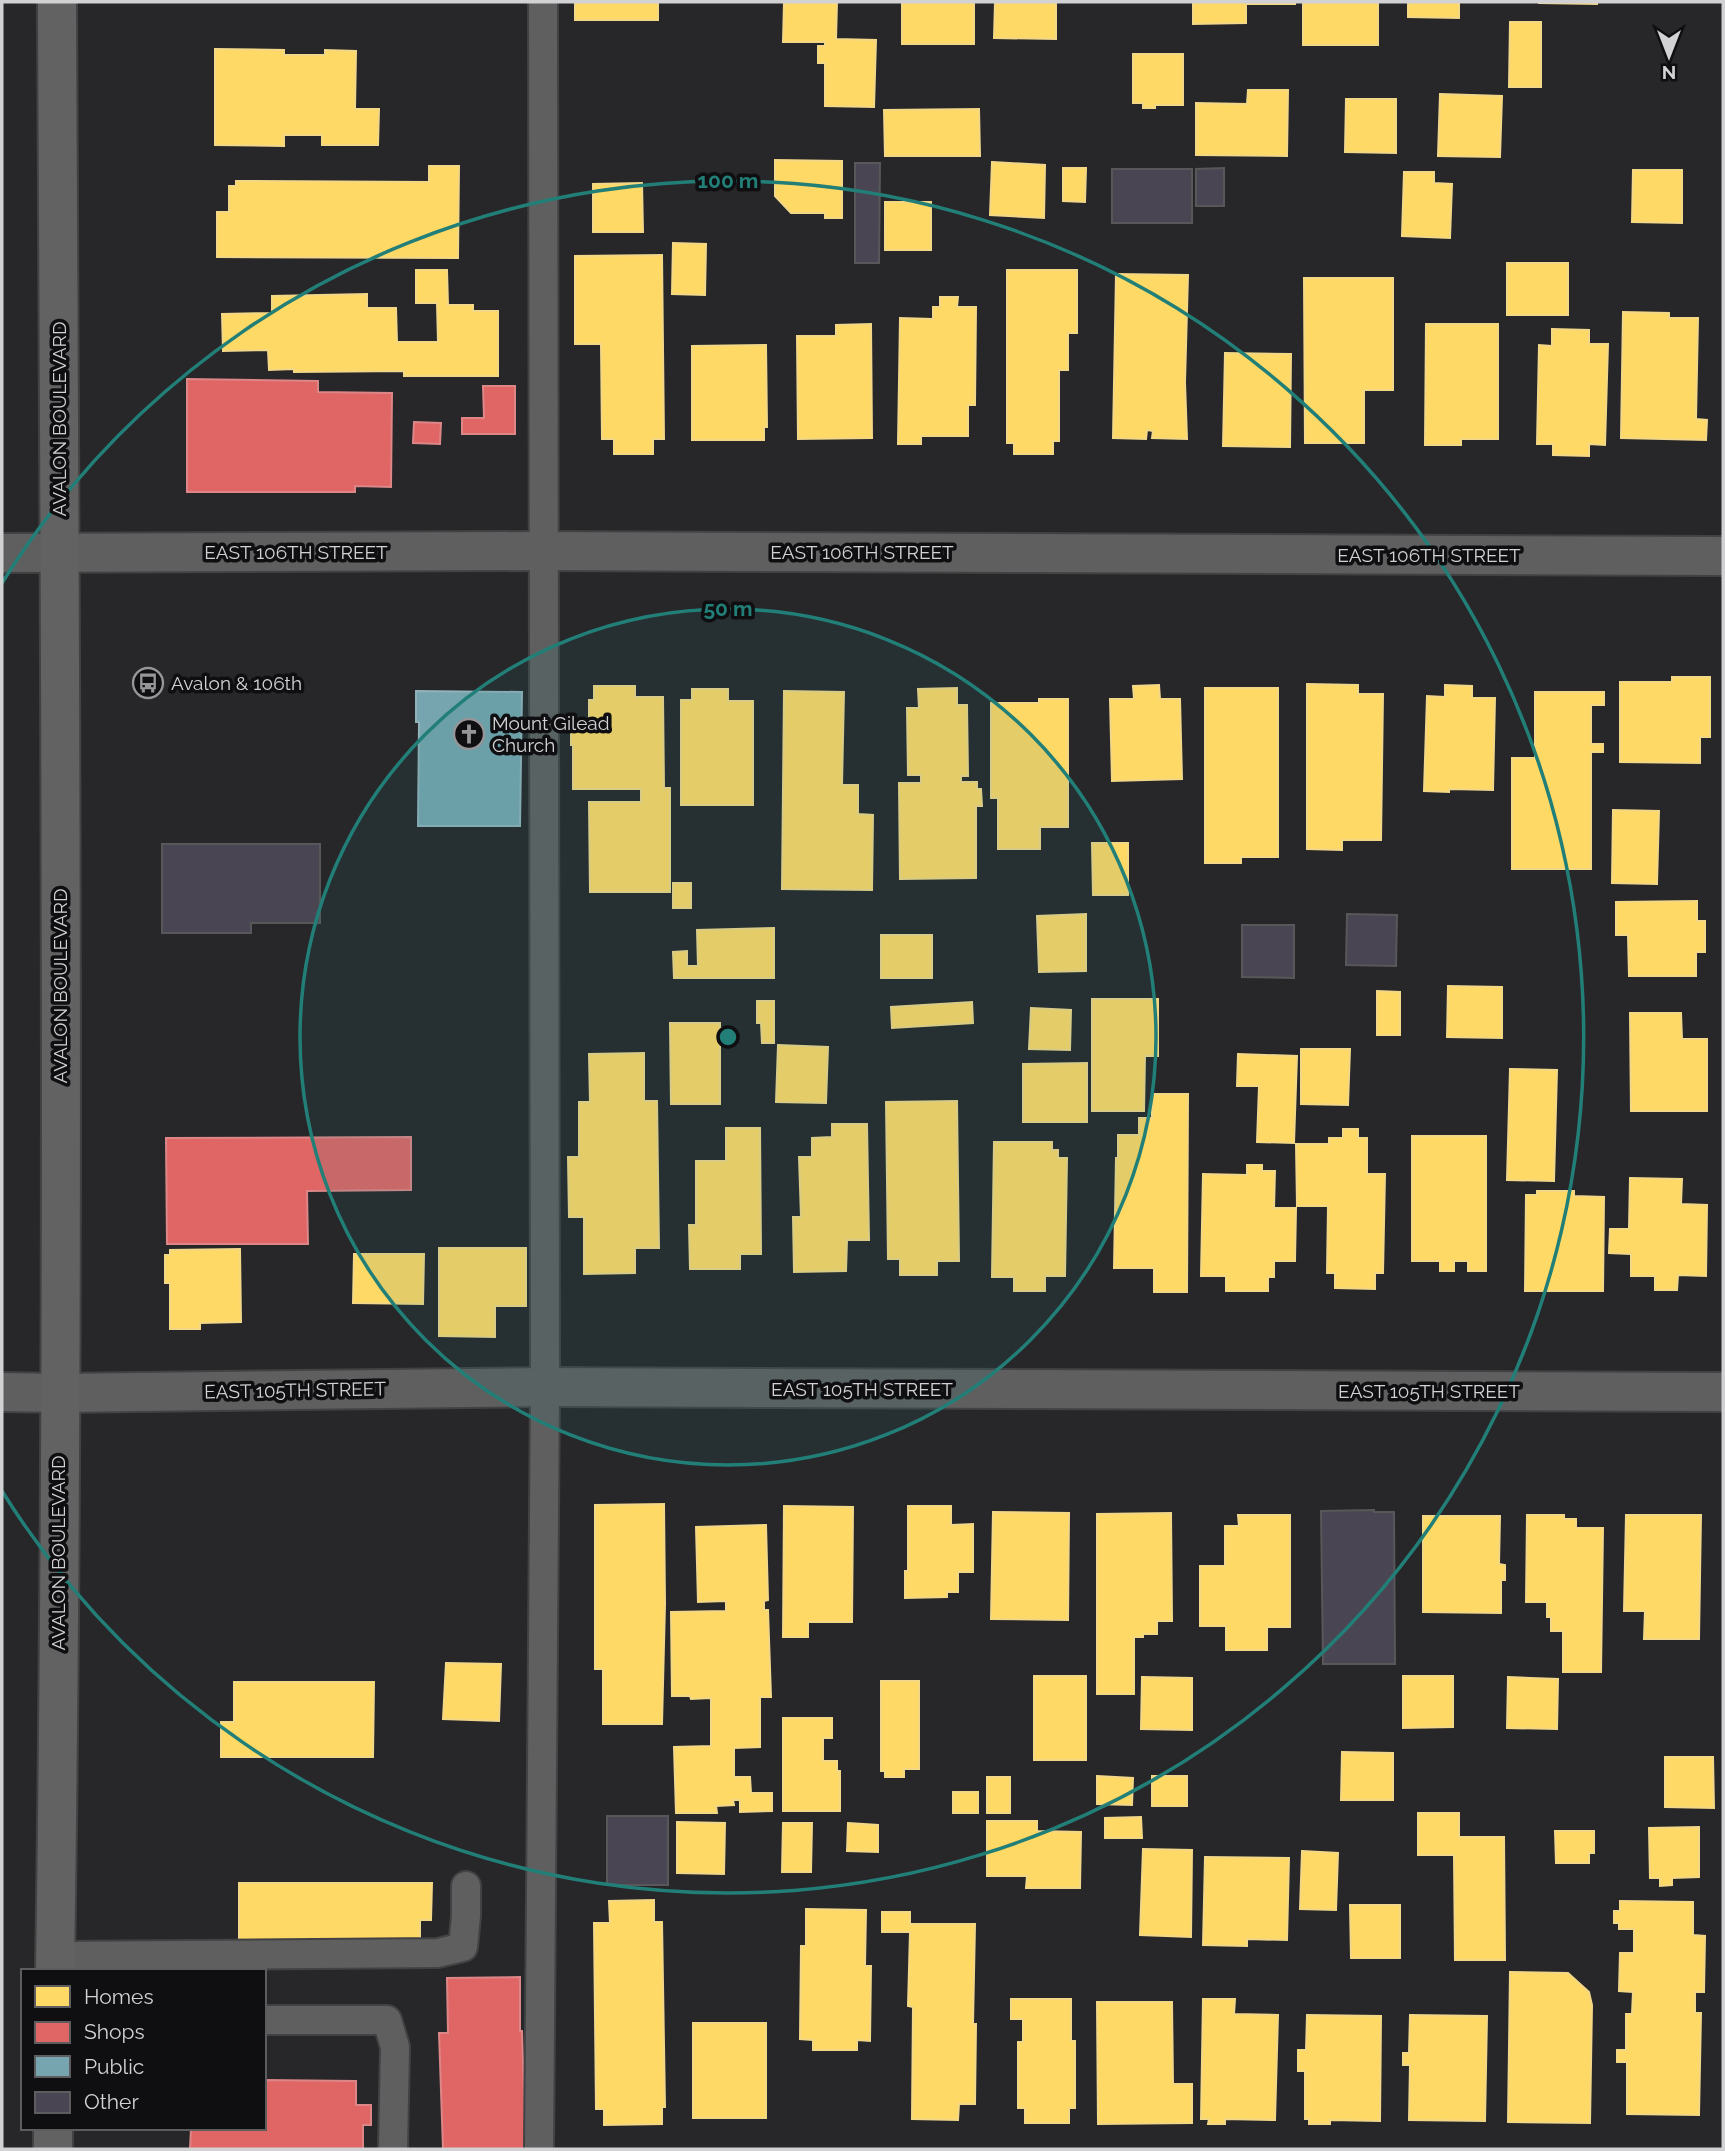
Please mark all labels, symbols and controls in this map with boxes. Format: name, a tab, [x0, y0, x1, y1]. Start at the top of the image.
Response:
north arrow	[1634, 21, 1704, 91]
text: N	[1662, 62, 1676, 84]
text: 100 m	[698, 168, 758, 193]
street label: AVALON BOULEVARD	[48, 321, 70, 517]
street label: EAST 106TH STREET	[204, 541, 388, 563]
street label: EAST 106TH STREET	[770, 541, 954, 563]
street label: EAST 106TH STREET	[1337, 544, 1521, 566]
text: 50 m	[703, 596, 753, 621]
bus stop icon: Avalon & 106th	[131, 666, 165, 700]
place label: Avalon & 106th	[171, 672, 302, 694]
place label: Mount Gilead Church	[492, 712, 610, 756]
church icon: Mount Gilead Church	[452, 717, 486, 751]
street label: AVALON BOULEVARD	[49, 888, 71, 1084]
centre of rings	[716, 1025, 740, 1049]
street label: EAST 105TH STREET	[204, 1377, 386, 1403]
street label: EAST 105TH STREET	[771, 1378, 953, 1400]
street label: EAST 105TH STREET	[1338, 1380, 1520, 1402]
street label: AVALON BOULEVARD	[47, 1455, 69, 1651]
legend	[21, 1969, 266, 2130]
text: Homes	[84, 1984, 154, 2009]
text: Shops	[84, 2019, 145, 2044]
text: Public	[84, 2054, 144, 2079]
text: Other	[84, 2089, 139, 2114]

